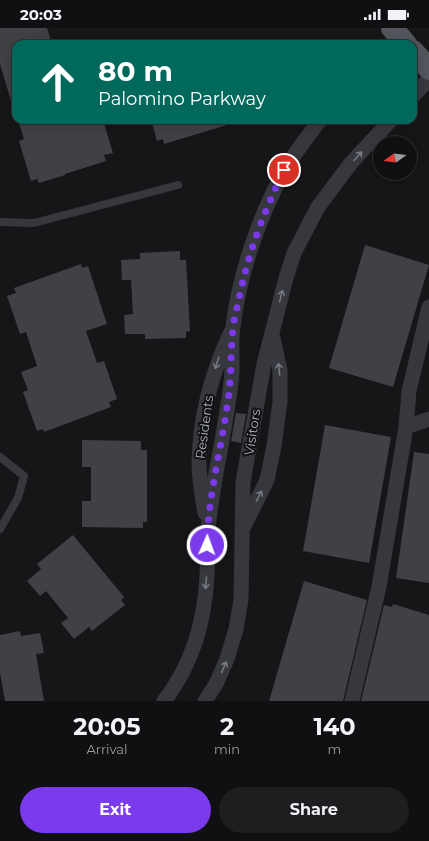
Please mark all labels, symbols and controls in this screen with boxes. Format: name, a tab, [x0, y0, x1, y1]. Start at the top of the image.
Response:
text: 20:03	[20, 5, 62, 24]
text: 80 m	[98, 54, 173, 88]
icon: ahead	[32, 56, 84, 108]
text: Palomino Parkway	[98, 88, 266, 110]
north arrow	[373, 136, 417, 180]
map controls	[373, 136, 417, 180]
one-way arrow	[353, 151, 363, 161]
pin	[267, 153, 301, 187]
icon: arrive	[273, 159, 295, 181]
one-way arrow	[278, 290, 286, 303]
one-way arrow	[213, 357, 220, 370]
one-way arrow	[275, 363, 283, 376]
street label: Residents	[192, 394, 216, 460]
street label: Visitors	[240, 408, 264, 456]
one-way arrow	[256, 490, 263, 502]
position arrow	[186, 524, 228, 566]
one-way arrow	[203, 576, 210, 589]
one-way arrow	[221, 661, 228, 673]
text: 20:05	[73, 712, 141, 741]
text: 2	[220, 712, 234, 741]
text: 140	[313, 712, 356, 741]
text: Arrival	[86, 741, 128, 757]
text: min	[214, 741, 240, 757]
text: m	[328, 741, 341, 757]
button: Exit	[20, 787, 211, 833]
button: Share	[219, 787, 409, 833]

